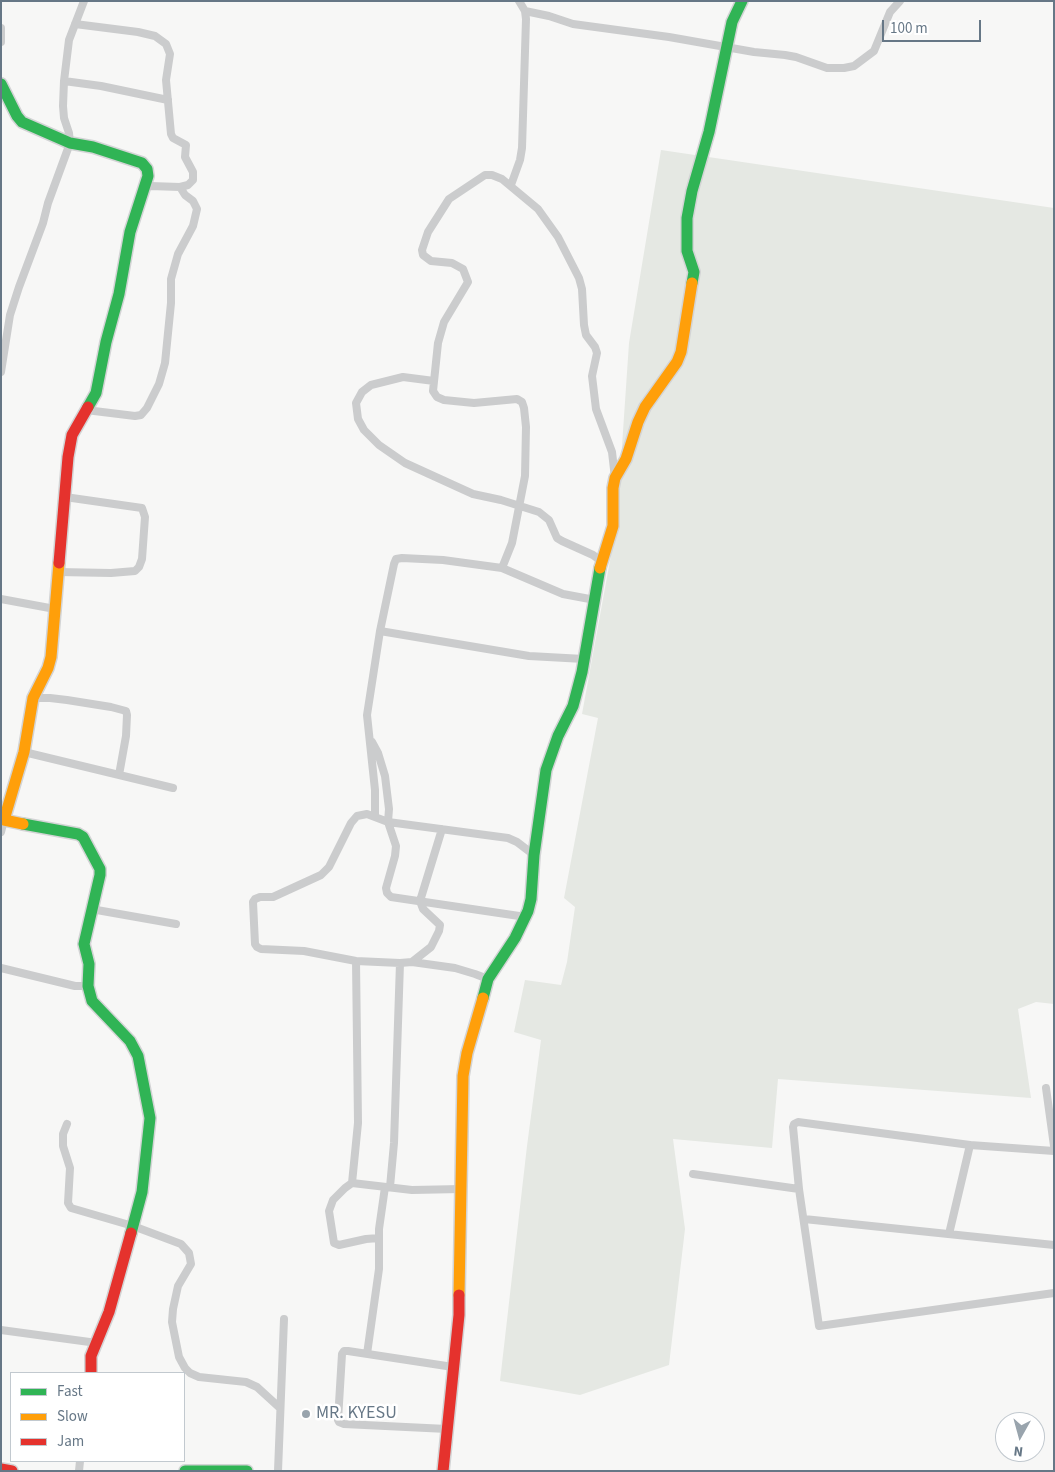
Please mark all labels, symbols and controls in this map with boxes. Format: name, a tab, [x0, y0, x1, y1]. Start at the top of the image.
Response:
scale bar	[885, 10, 984, 42]
text: 100 m	[890, 18, 928, 39]
legend	[10, 1372, 185, 1462]
text: Fast	[57, 1381, 83, 1402]
place label: MR. KYESU	[316, 1403, 397, 1425]
text: Slow	[57, 1406, 88, 1427]
marker: MR. KYESU	[300, 1408, 312, 1420]
north arrow	[995, 1412, 1045, 1462]
text: Jam	[57, 1431, 84, 1452]
text: N	[1012, 1440, 1024, 1461]

